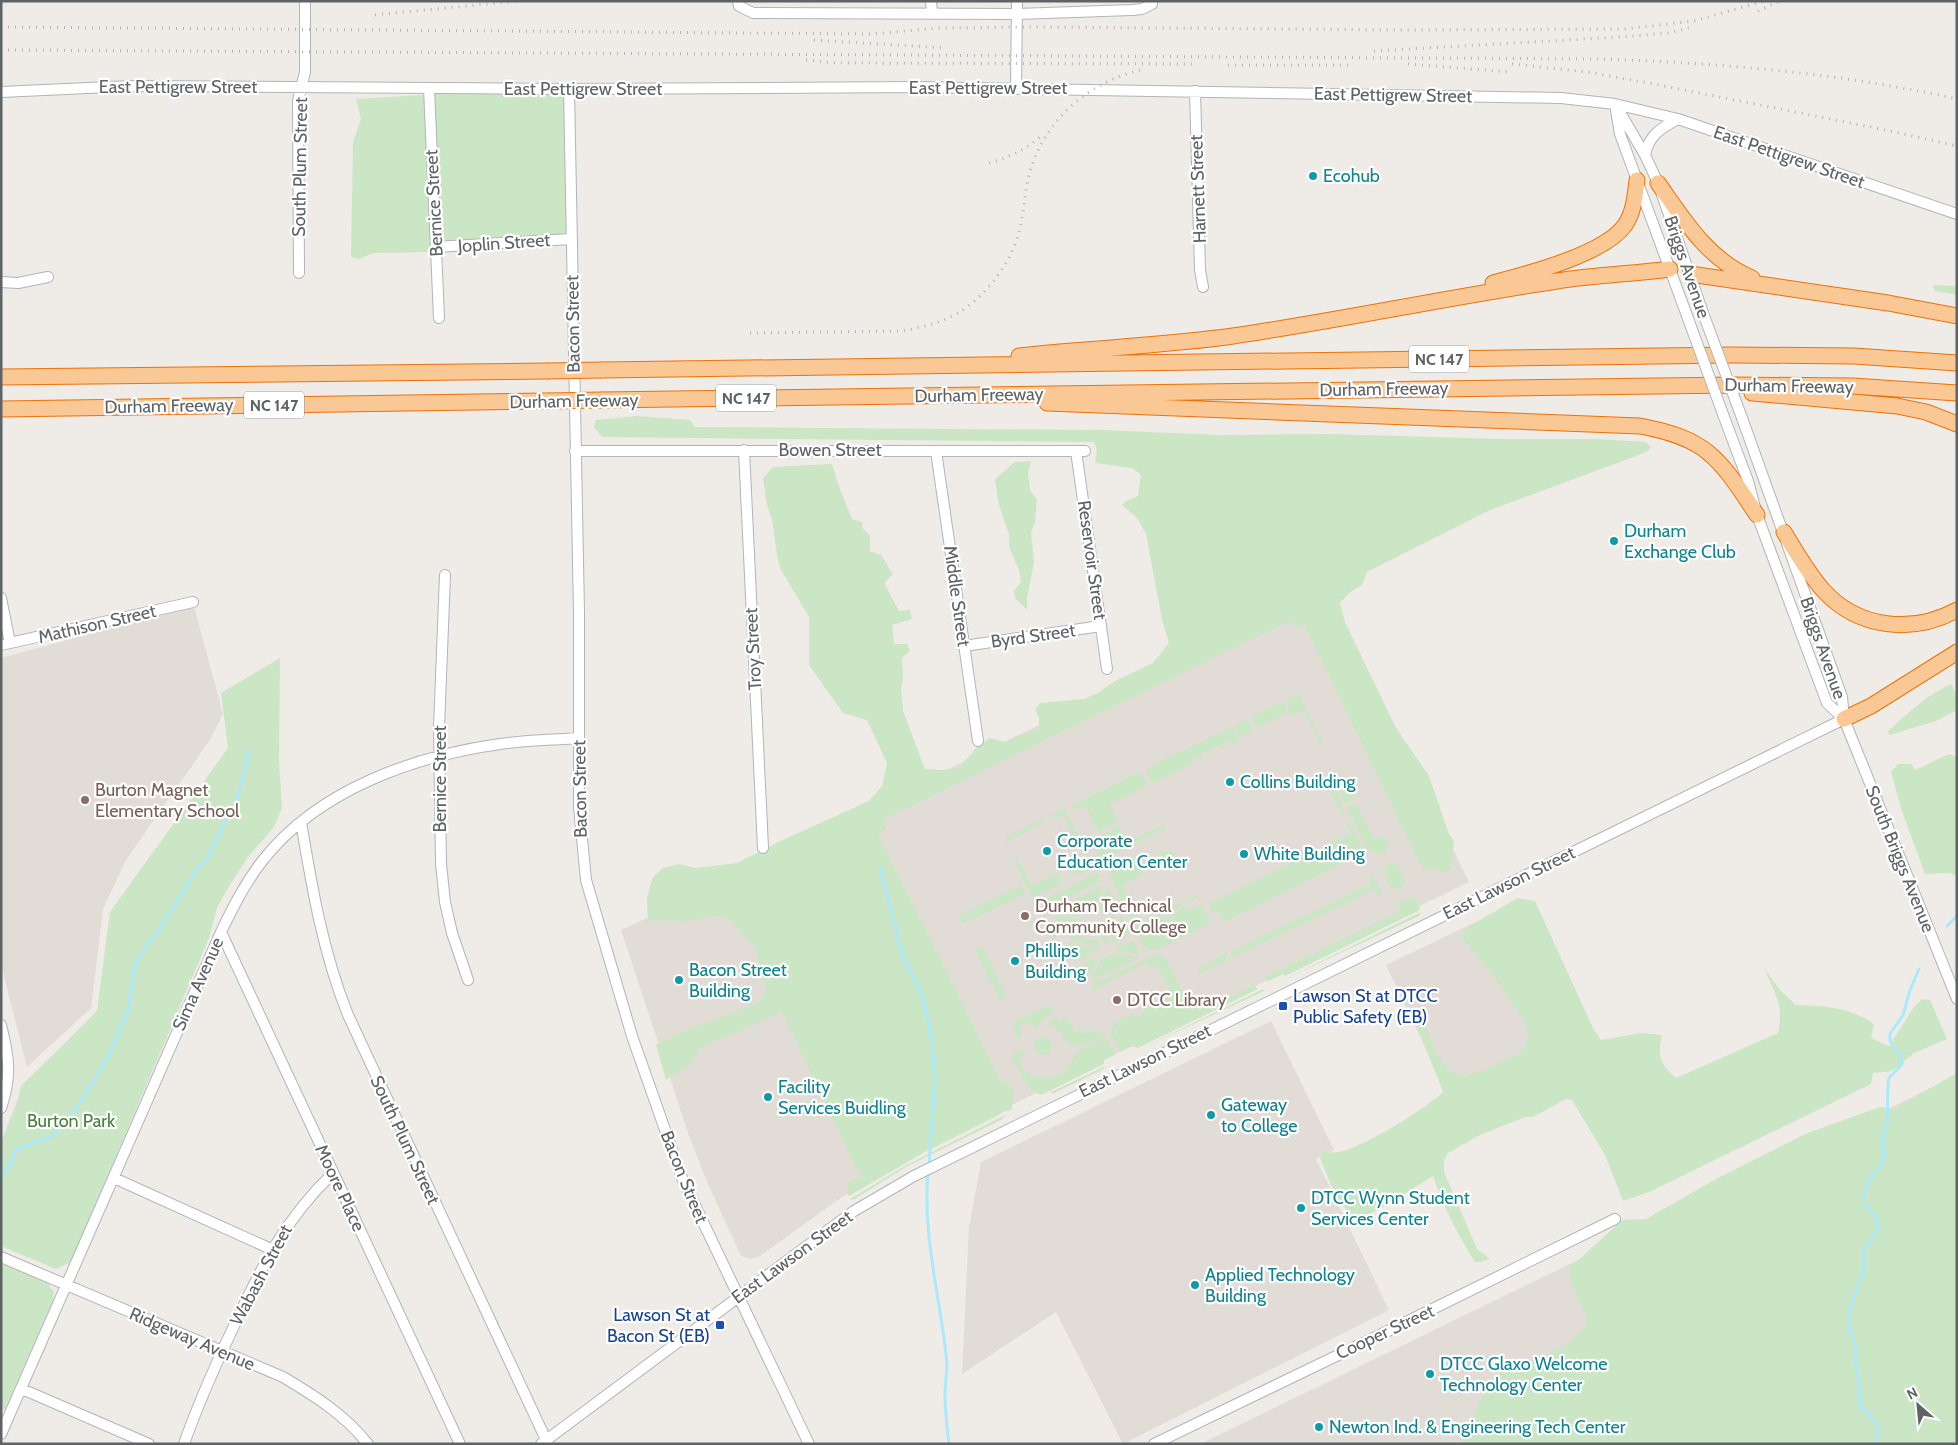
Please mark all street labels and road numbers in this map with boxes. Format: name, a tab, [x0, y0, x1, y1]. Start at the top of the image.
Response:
street label: East Pettigrew Street	[99, 76, 257, 98]
street label: East Pettigrew Street	[909, 77, 1067, 99]
street label: East Pettigrew Street	[504, 78, 662, 100]
street label: East Pettigrew Street	[1314, 83, 1472, 107]
street label: South Plum Street	[288, 97, 312, 237]
street label: East Pettigrew Street	[1711, 121, 1867, 193]
street label: Harnett Street	[1185, 134, 1211, 244]
street label: Bernice Street	[420, 149, 448, 257]
street label: Briggs Avenue	[1659, 213, 1715, 321]
street label: Joplin Street	[456, 229, 551, 257]
street label: Bacon Street	[561, 275, 585, 373]
road number: NC 147	[1409, 346, 1469, 372]
street label: Durham Freeway	[1724, 374, 1854, 398]
street label: Durham Freeway	[1319, 377, 1449, 401]
street label: Durham Freeway	[914, 383, 1044, 407]
road number: NC 147	[716, 384, 776, 412]
street label: Durham Freeway	[509, 389, 639, 413]
road number: NC 147	[244, 392, 304, 418]
street label: Durham Freeway	[104, 394, 234, 418]
street label: Bowen Street	[778, 439, 882, 461]
street label: Reservoir Street	[1073, 499, 1111, 621]
street label: Middle Street	[939, 544, 975, 648]
street label: Briggs Avenue	[1795, 594, 1851, 702]
street label: Mathison Street	[36, 600, 158, 648]
street label: Troy Street	[740, 607, 766, 691]
street label: Byrd Street	[989, 619, 1077, 653]
street label: Bernice Street	[429, 725, 451, 833]
street label: Bacon Street	[568, 740, 592, 838]
street label: South Briggs Avenue	[1861, 782, 1939, 936]
street label: East Lawson Street	[1439, 841, 1579, 925]
street label: Sima Avenue	[168, 934, 228, 1034]
street label: East Lawson Street	[1075, 1019, 1215, 1103]
street label: South Plum Street	[366, 1072, 444, 1208]
street label: Bacon Street	[655, 1128, 713, 1226]
street label: Moore Place	[310, 1141, 370, 1235]
street label: East Lawson Street	[727, 1206, 857, 1308]
street label: Wabash Street	[225, 1221, 297, 1329]
street label: Cooper Street	[1332, 1300, 1438, 1364]
street label: Ridgeway Avenue	[126, 1303, 258, 1375]

